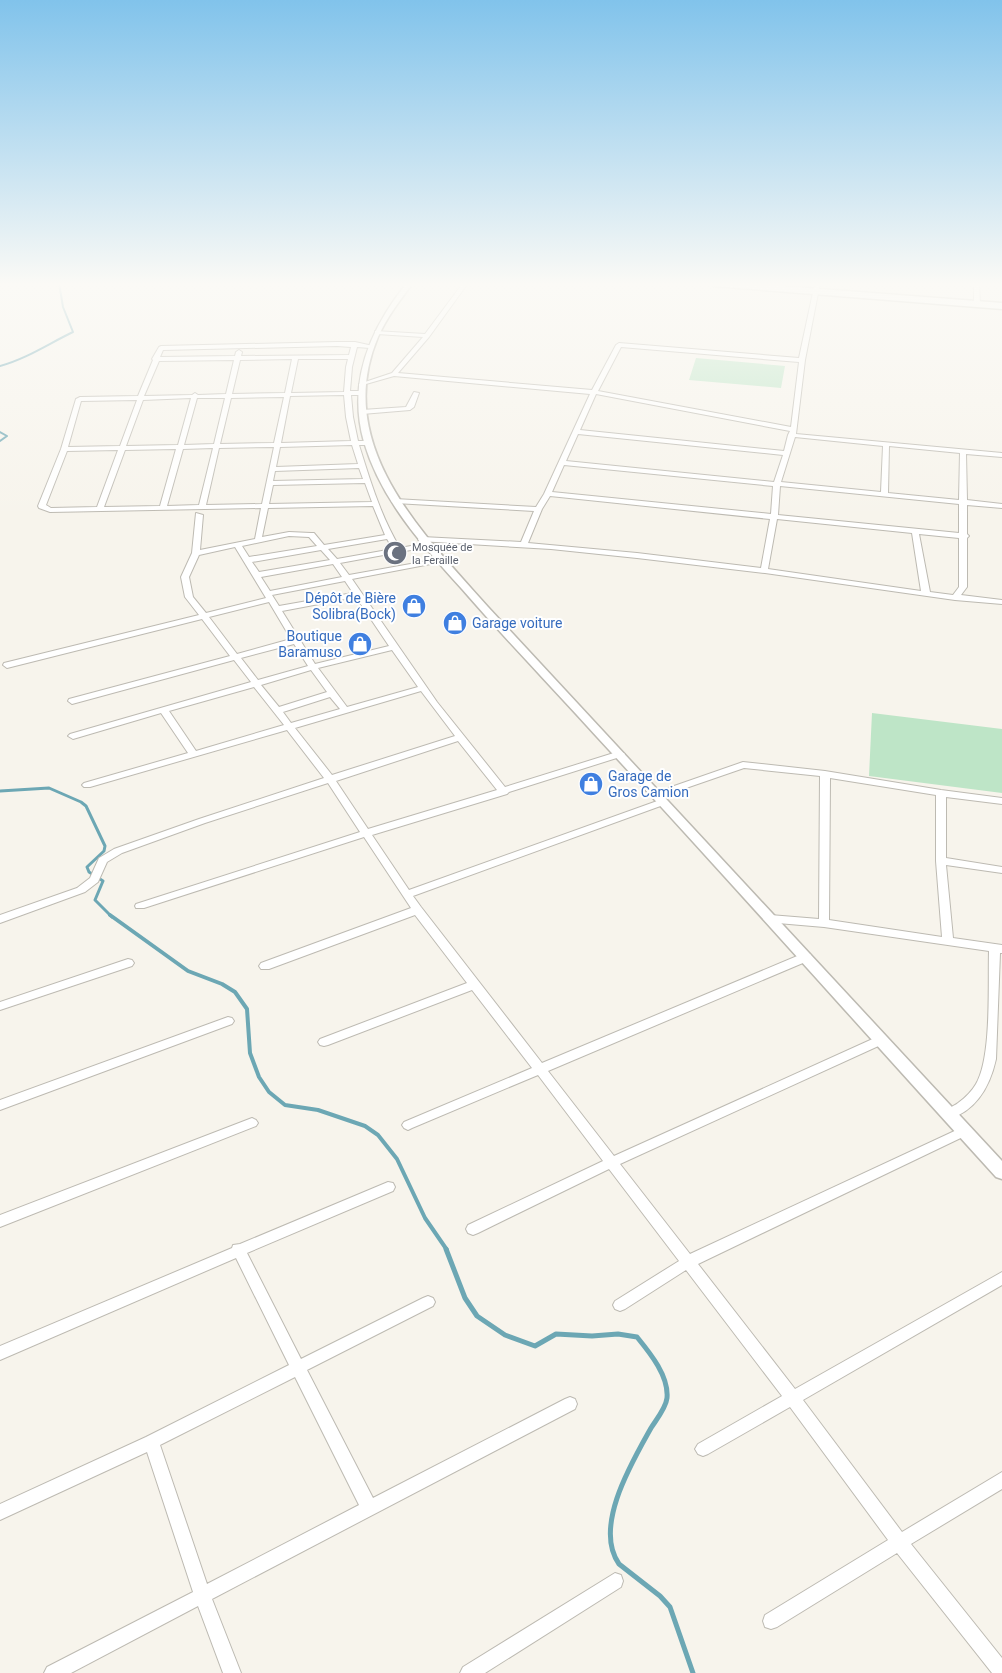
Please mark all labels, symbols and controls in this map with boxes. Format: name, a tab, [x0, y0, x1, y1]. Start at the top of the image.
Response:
mosque icon: Mosquée de la Feraille	[382, 540, 408, 566]
place label: Mosquée de la Feraille	[412, 541, 472, 567]
place label: Dépôt de Bière Solibra(Bock)	[305, 590, 396, 623]
shop icon: Dépôt de Bière Solibra(Bock)	[401, 593, 427, 619]
shop icon: Garage voiture	[442, 610, 468, 636]
place label: Garage voiture	[472, 615, 562, 631]
place label: Boutique Baramuso	[278, 628, 342, 660]
shop icon: Boutique Baramuso	[347, 631, 373, 657]
place label: Garage de Gros Camion	[608, 768, 689, 800]
shop icon: Garage de Gros Camion	[578, 771, 604, 797]

